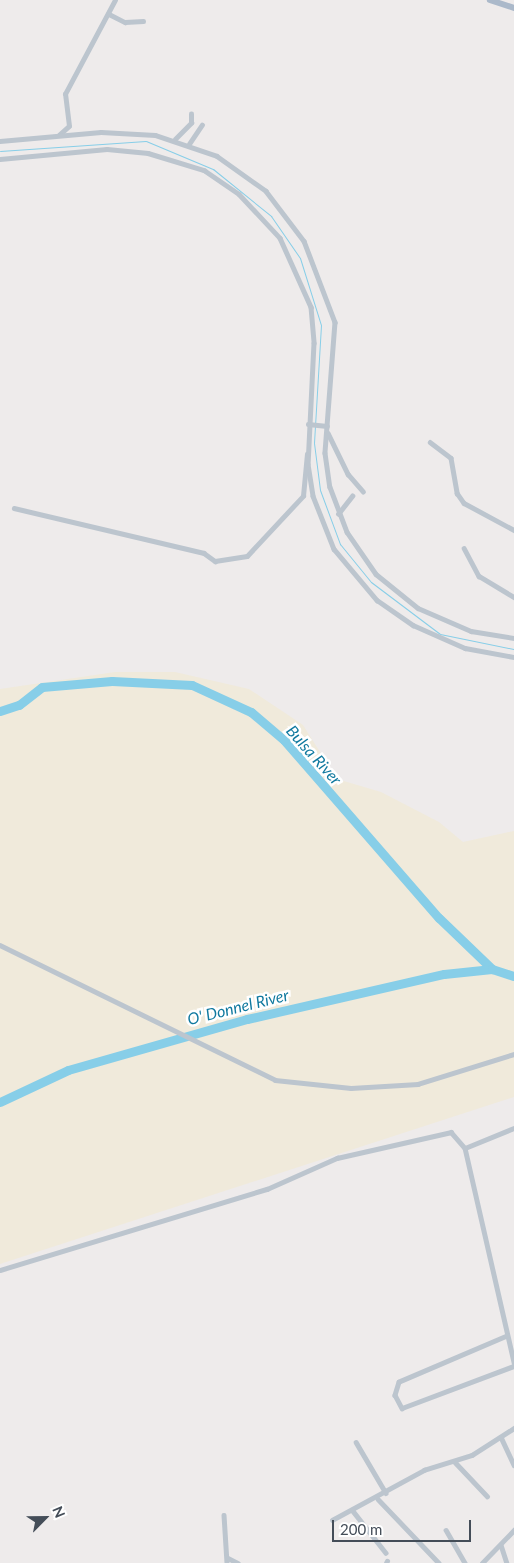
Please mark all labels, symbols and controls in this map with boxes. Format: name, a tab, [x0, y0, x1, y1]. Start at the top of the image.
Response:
water label: Bulsa River	[282, 721, 346, 789]
water label: O' Donnel River	[185, 985, 291, 1029]
north arrow	[20, 1493, 70, 1543]
text: N	[49, 1504, 69, 1520]
scale bar	[334, 1510, 473, 1542]
text: 200 m	[340, 1520, 382, 1538]

